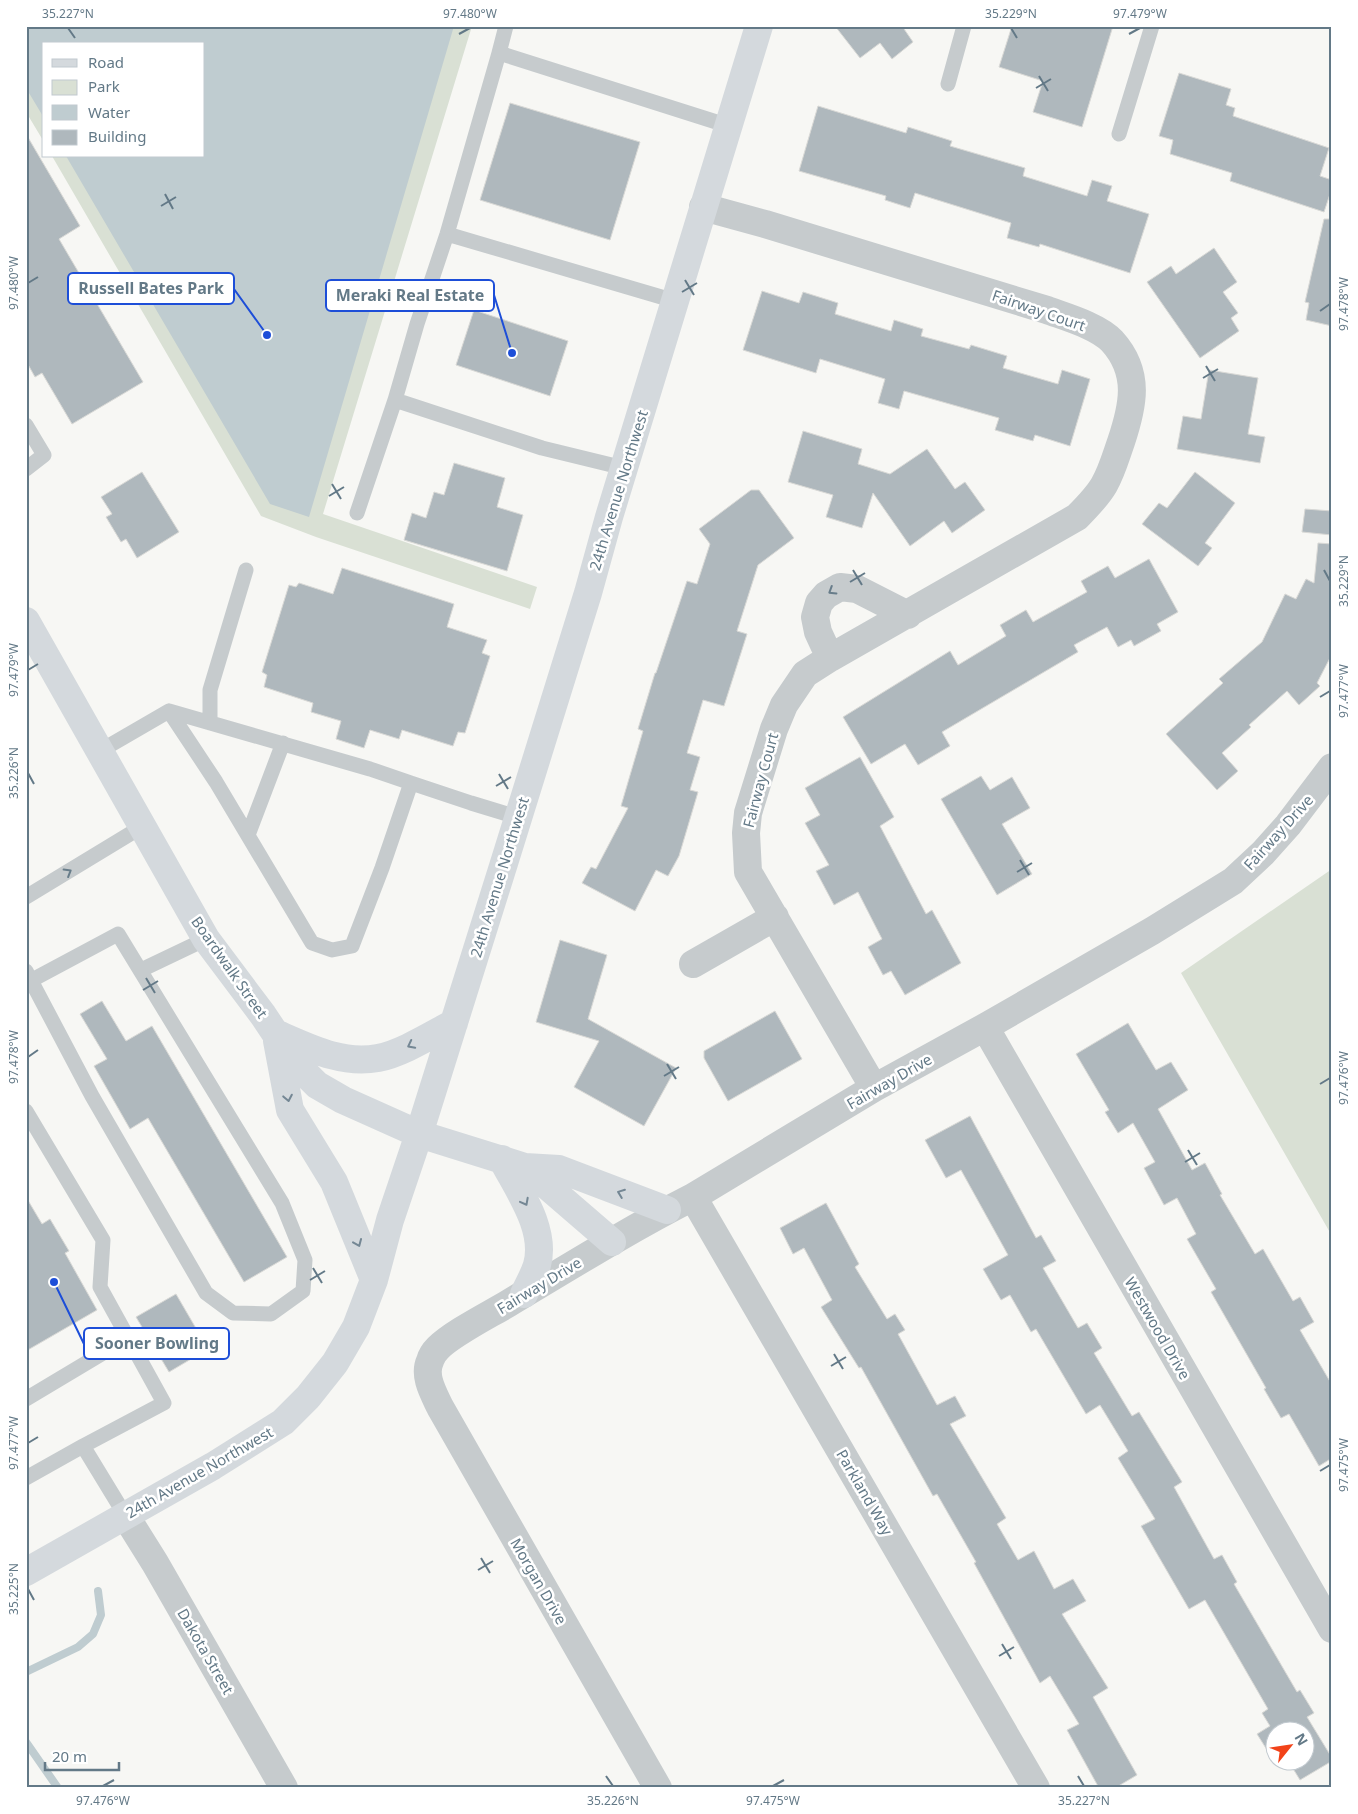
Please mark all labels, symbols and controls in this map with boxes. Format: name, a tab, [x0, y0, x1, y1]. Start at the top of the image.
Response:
text: 35.227°N	[42, 5, 94, 22]
text: 97.480°W	[443, 5, 497, 22]
text: 35.229°N	[985, 5, 1037, 22]
text: 97.479°W	[1113, 5, 1167, 22]
legend	[42, 42, 205, 158]
text: Road	[88, 52, 124, 72]
text: Park	[88, 76, 120, 96]
text: Water	[88, 102, 130, 122]
text: Building	[88, 126, 146, 146]
text: 97.480°W	[5, 256, 22, 310]
callout: Russell Bates Park	[68, 273, 234, 304]
text: Russell Bates Park	[78, 277, 224, 299]
text: 97.478°W	[1335, 277, 1352, 331]
callout: Meraki Real Estate	[326, 280, 494, 311]
text: Meraki Real Estate	[336, 284, 484, 306]
street label: Fairway Court	[990, 285, 1089, 336]
street label: 24th Avenue Northwest	[584, 407, 652, 573]
text: 35.229°N	[1335, 555, 1352, 607]
one-way arrow	[828, 585, 837, 595]
text: 97.479°W	[5, 643, 22, 697]
text: 97.477°W	[1335, 664, 1352, 718]
street label: Fairway Court	[738, 730, 782, 830]
text: 35.226°N	[5, 747, 22, 799]
street label: Fairway Drive	[1239, 790, 1317, 874]
street label: 24th Avenue Northwest	[465, 794, 533, 960]
one-way arrow	[62, 868, 71, 878]
street label: Boardwalk Street	[187, 912, 273, 1022]
text: 97.478°W	[5, 1030, 22, 1084]
one-way arrow	[407, 1039, 416, 1049]
street label: Fairway Drive	[843, 1049, 935, 1113]
text: 97.476°W	[1335, 1051, 1352, 1105]
one-way arrow	[282, 1093, 293, 1102]
one-way arrow	[618, 1189, 626, 1199]
one-way arrow	[519, 1197, 529, 1206]
one-way arrow	[352, 1238, 363, 1247]
street label: Fairway Drive	[493, 1252, 585, 1318]
street label: Westwood Drive	[1121, 1273, 1195, 1383]
callout: Sooner Bowling	[84, 1328, 229, 1359]
text: Sooner Bowling	[95, 1332, 219, 1354]
text: 97.477°W	[5, 1416, 22, 1470]
street label: 24th Avenue Northwest	[122, 1421, 277, 1522]
text: 97.475°W	[1335, 1438, 1352, 1492]
street label: Parkland Way	[832, 1445, 898, 1539]
street label: Morgan Drive	[506, 1534, 572, 1628]
text: 35.225°N	[5, 1563, 22, 1615]
street label: Dakota Street	[173, 1604, 239, 1698]
north arrow	[1266, 1722, 1316, 1772]
text: N	[1291, 1730, 1313, 1749]
scale bar	[45, 1739, 119, 1771]
text: 20 m	[52, 1746, 87, 1766]
text: 97.476°W	[76, 1792, 130, 1809]
text: 35.226°N	[587, 1792, 639, 1809]
text: 97.475°W	[746, 1792, 800, 1809]
text: 35.227°N	[1058, 1792, 1110, 1809]

